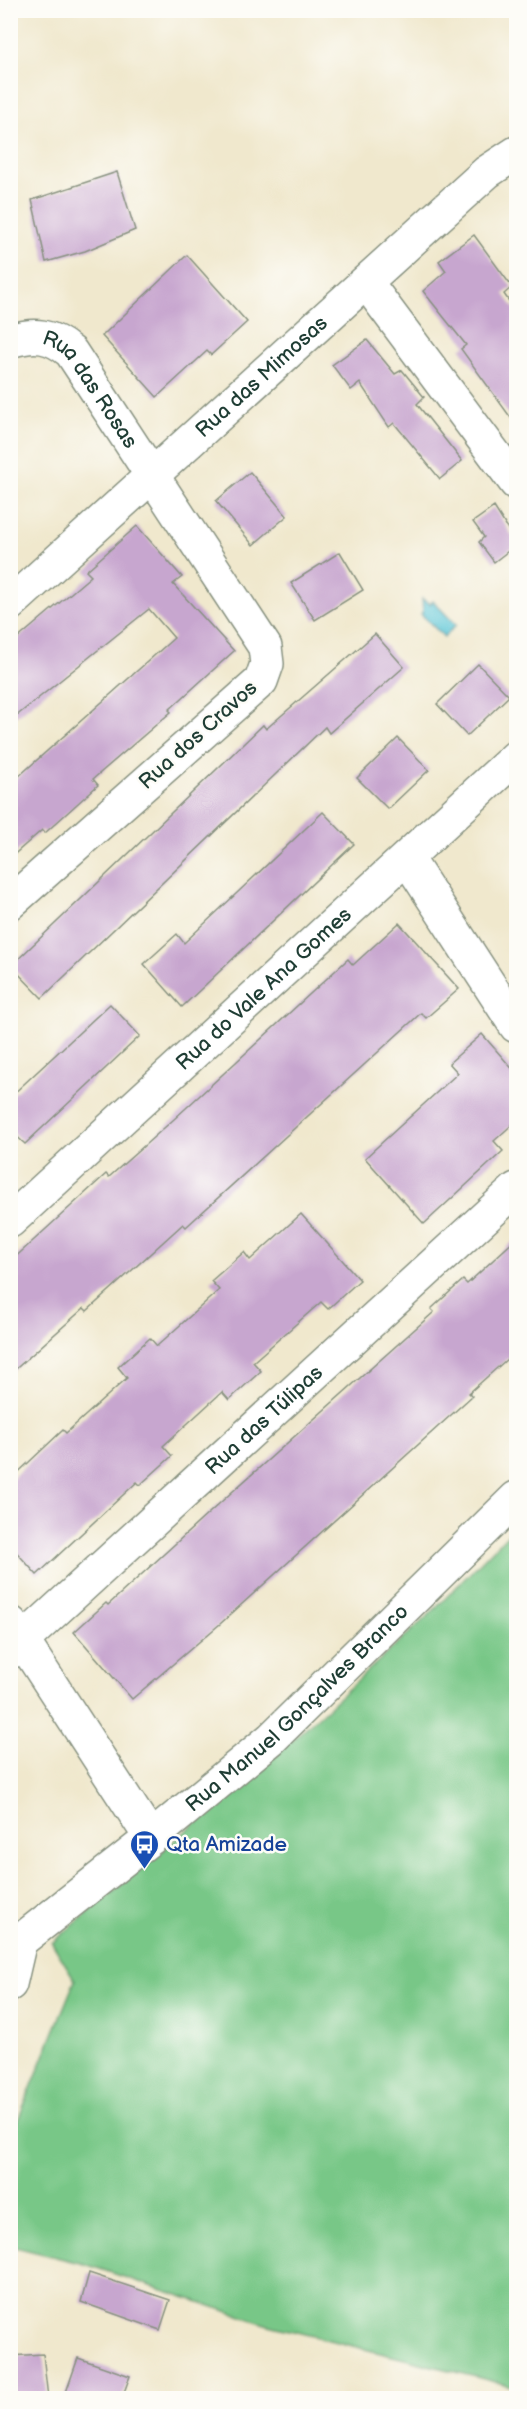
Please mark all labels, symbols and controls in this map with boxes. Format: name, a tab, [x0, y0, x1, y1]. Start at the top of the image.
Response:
street label: Rua das Mimosas	[190, 310, 332, 443]
street label: Rua das Rosas	[39, 325, 143, 453]
street label: Rua dos Cravos	[134, 675, 262, 795]
street label: Rua do Vale Ana Gomes	[171, 902, 356, 1075]
street label: Rua das Túlipas	[200, 1360, 328, 1480]
street label: Rua Manuel Gonçalves Branco	[180, 1599, 413, 1817]
bus stop icon: Qta Amizade	[129, 1828, 161, 1870]
place label: Qta Amizade	[166, 1832, 287, 1857]

